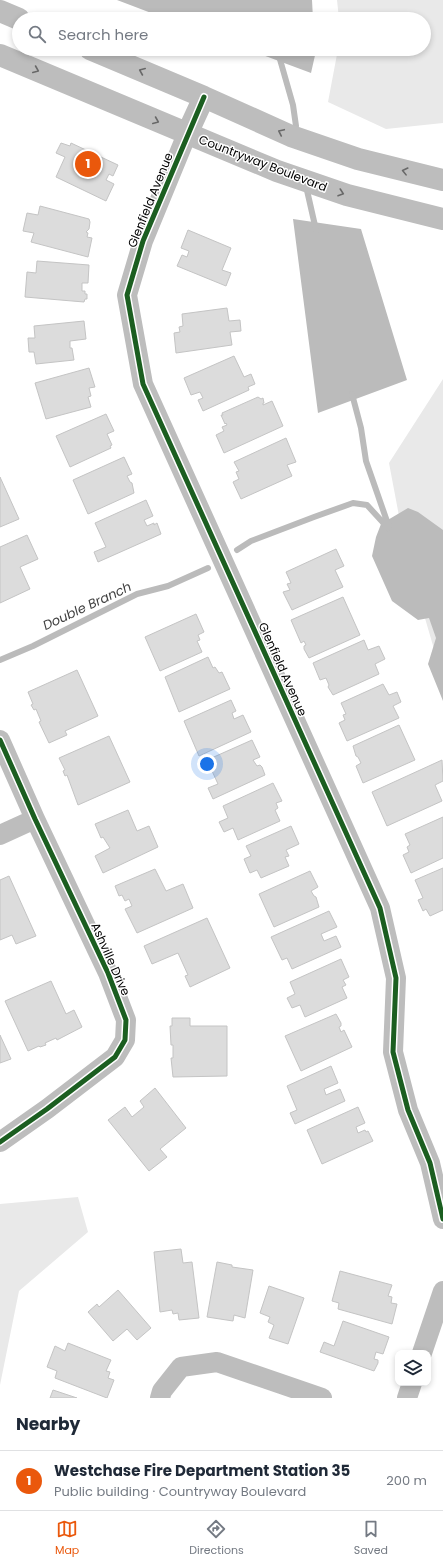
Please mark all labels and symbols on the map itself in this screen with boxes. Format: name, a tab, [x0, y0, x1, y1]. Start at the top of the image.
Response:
one-way arrow	[32, 66, 39, 74]
one-way arrow	[138, 68, 146, 76]
one-way arrow	[151, 116, 159, 124]
one-way arrow	[278, 129, 286, 137]
street label: Countryway Boulevard	[196, 131, 330, 195]
pin: 1	[75, 149, 101, 179]
street label: Glenfield Avenue	[123, 150, 177, 250]
one-way arrow	[402, 167, 408, 175]
one-way arrow	[338, 188, 345, 197]
water label: Double Branch	[40, 577, 134, 635]
street label: Glenfield Avenue	[255, 619, 311, 719]
your location	[197, 754, 217, 774]
street label: Ashville Drive	[87, 920, 135, 998]

